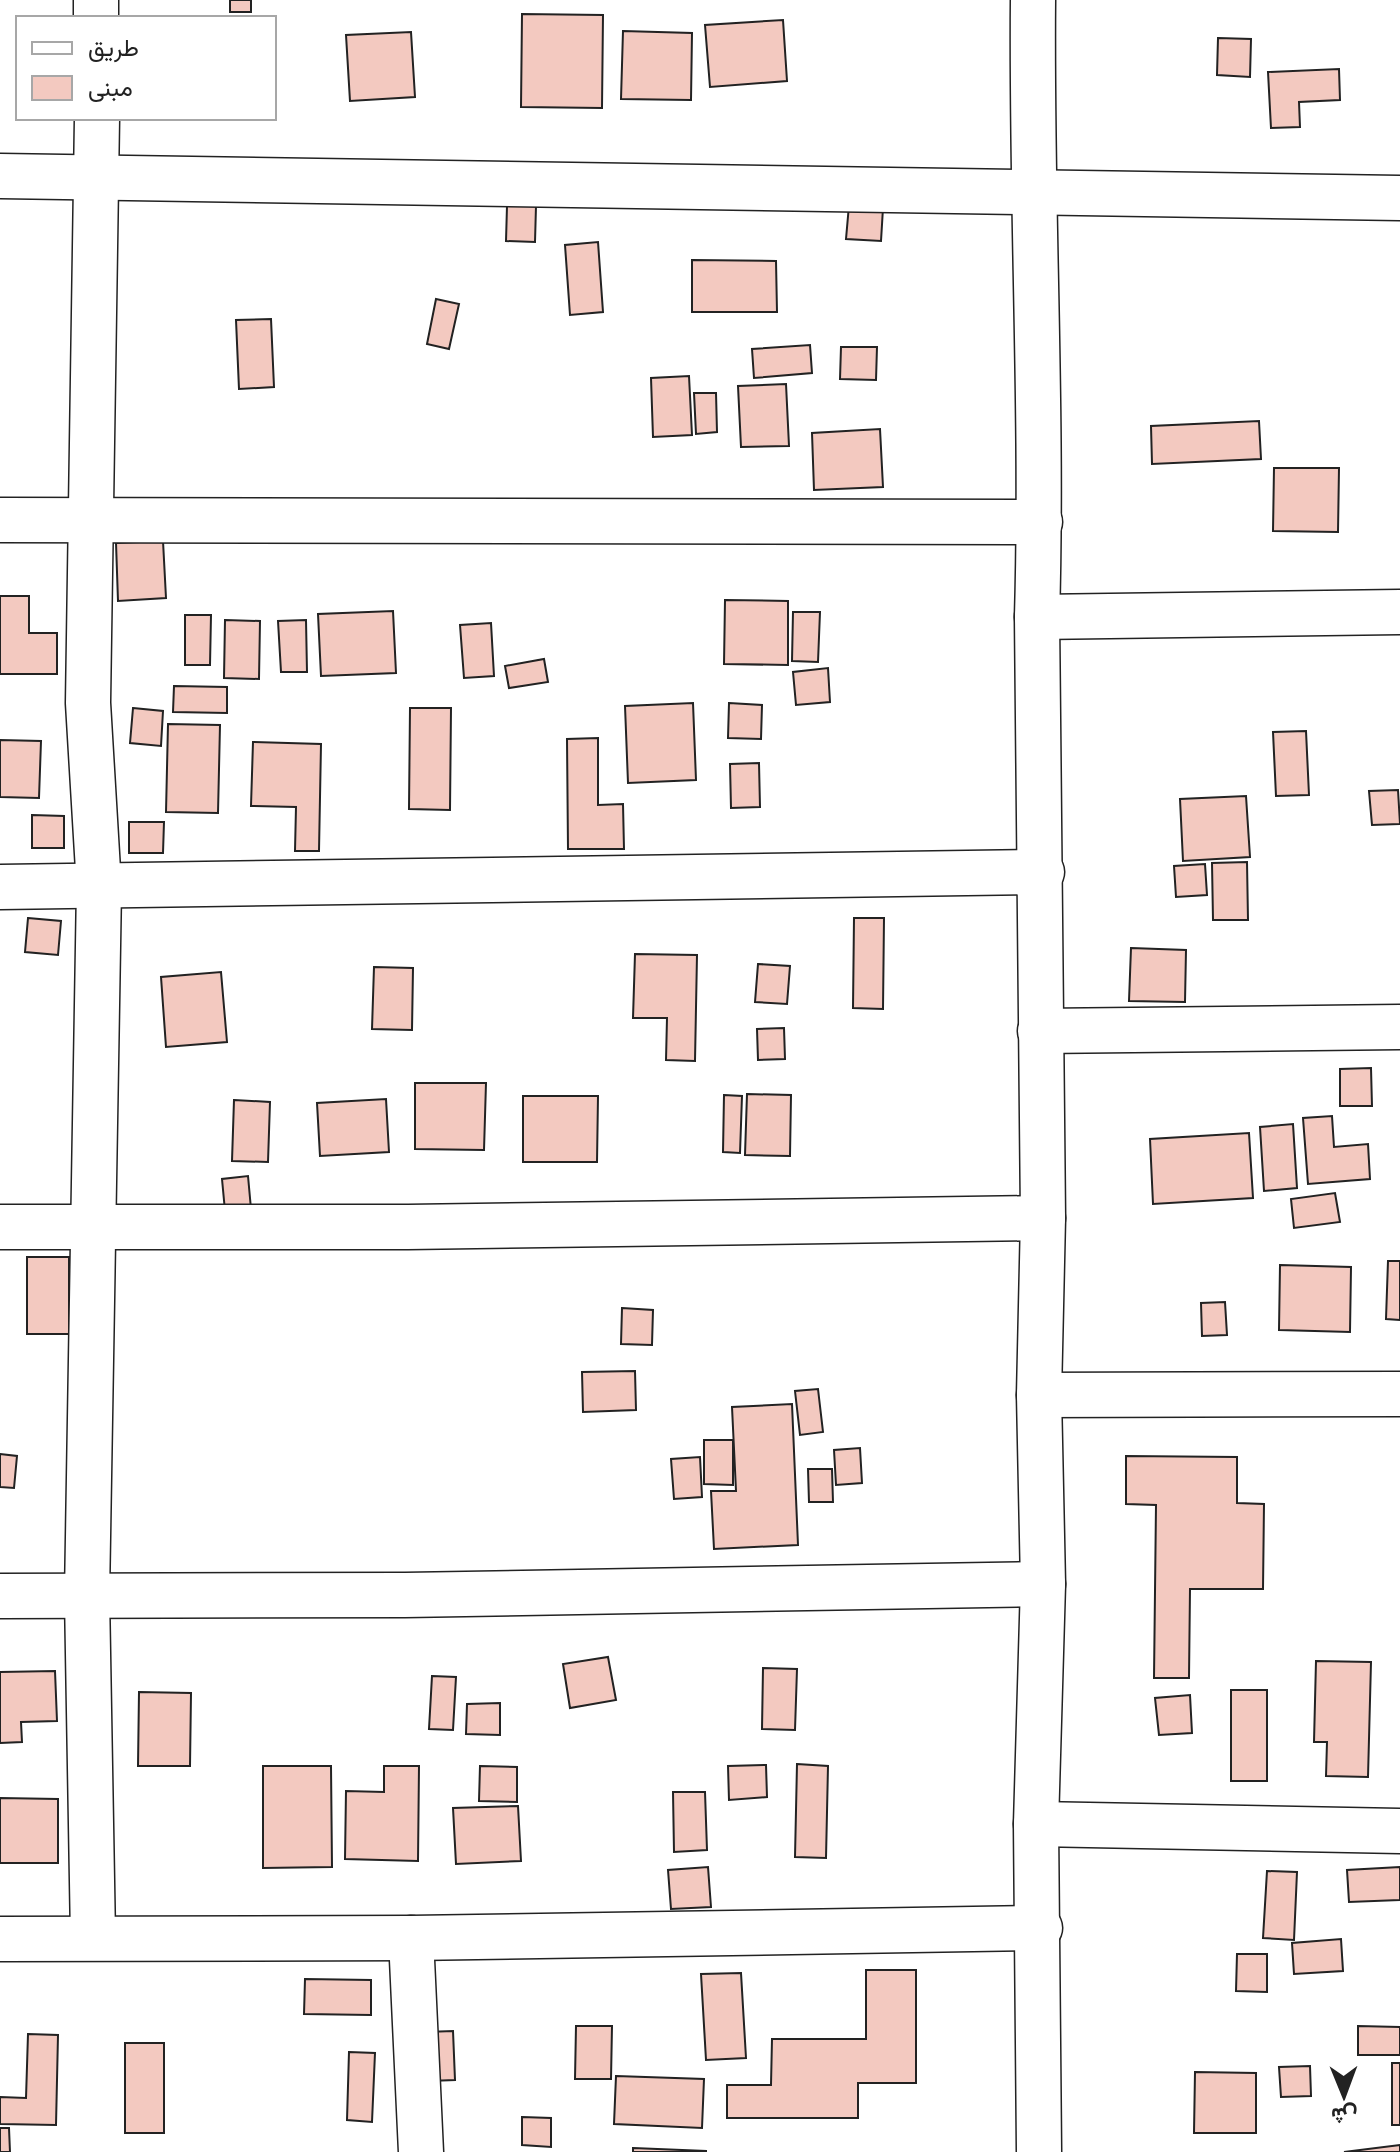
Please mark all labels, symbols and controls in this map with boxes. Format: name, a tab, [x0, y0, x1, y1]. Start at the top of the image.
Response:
legend	[16, 16, 276, 120]
text: طريق	[88, 32, 139, 63]
text: مبنى	[88, 72, 133, 103]
north arrow	[1304, 2056, 1384, 2136]
text: ش	[1331, 2102, 1358, 2130]

